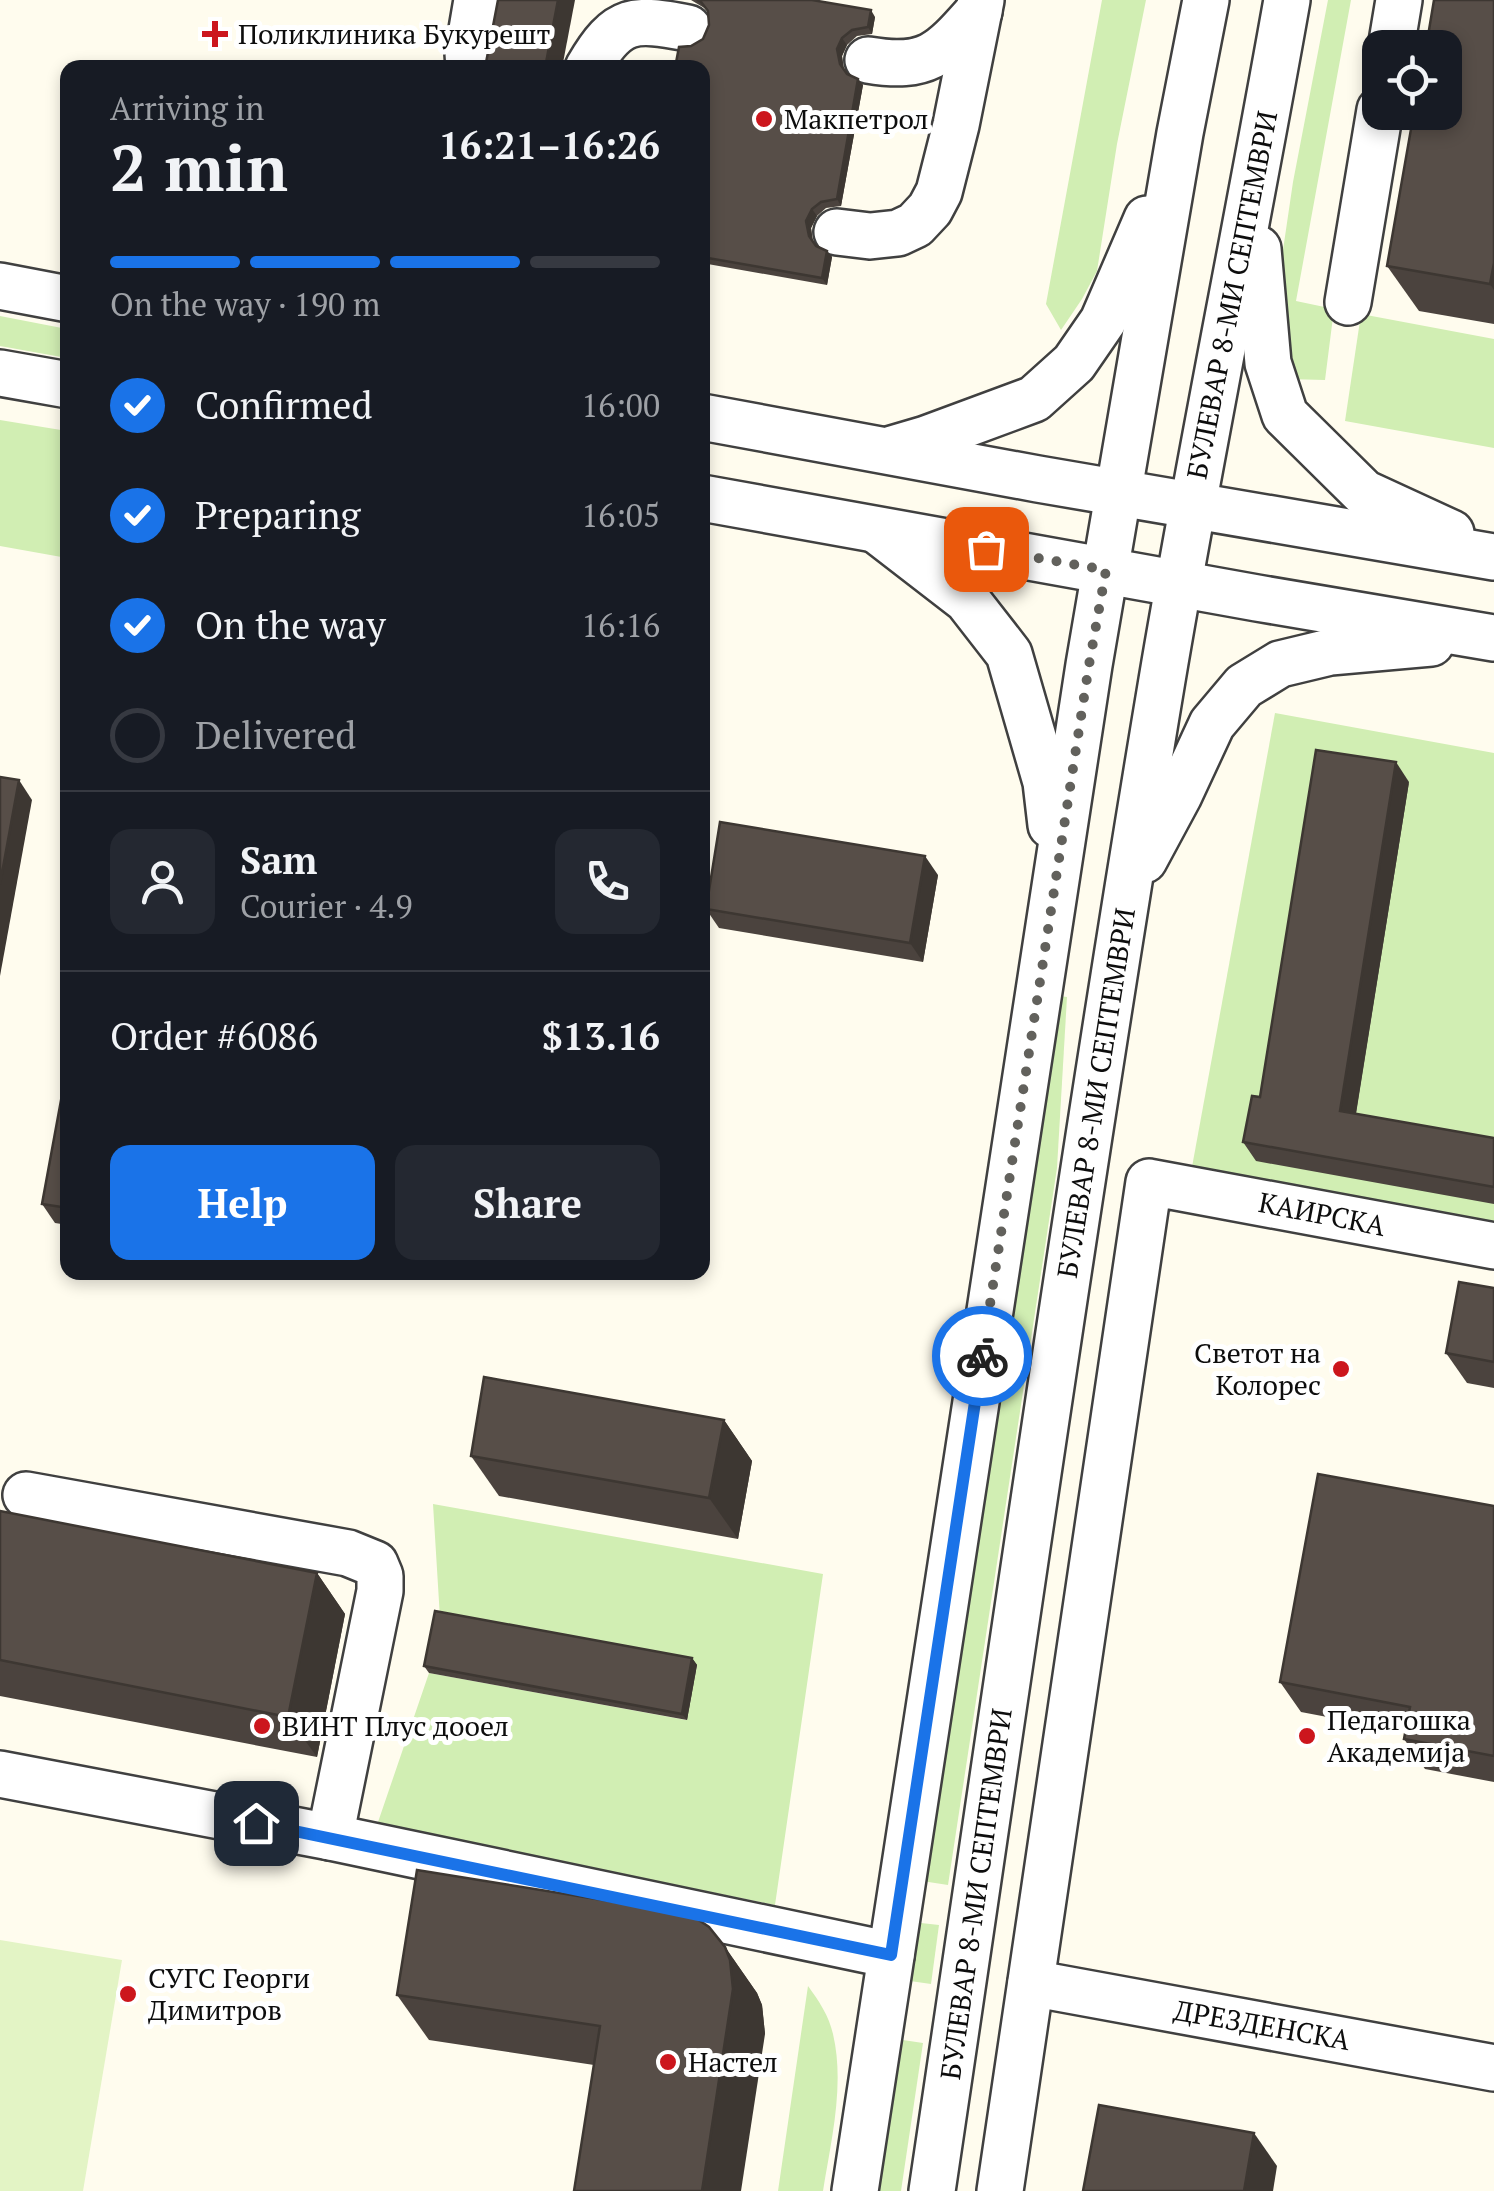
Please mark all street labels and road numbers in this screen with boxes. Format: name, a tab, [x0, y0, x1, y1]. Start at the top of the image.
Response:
street label: БУЛЕВАР 8-МИ СЕПТЕМВРИ	[1178, 108, 1285, 482]
street label: БУЛЕВАР 8-МИ СЕПТЕМВРИ	[1048, 905, 1143, 1281]
street label: КАИРСКА	[1256, 1183, 1389, 1244]
street label: БУЛЕВАР 8-МИ СЕПТЕМВРИ	[931, 1706, 1020, 2082]
street label: ДРЕЗДЕНСКА	[1171, 1991, 1354, 2058]

